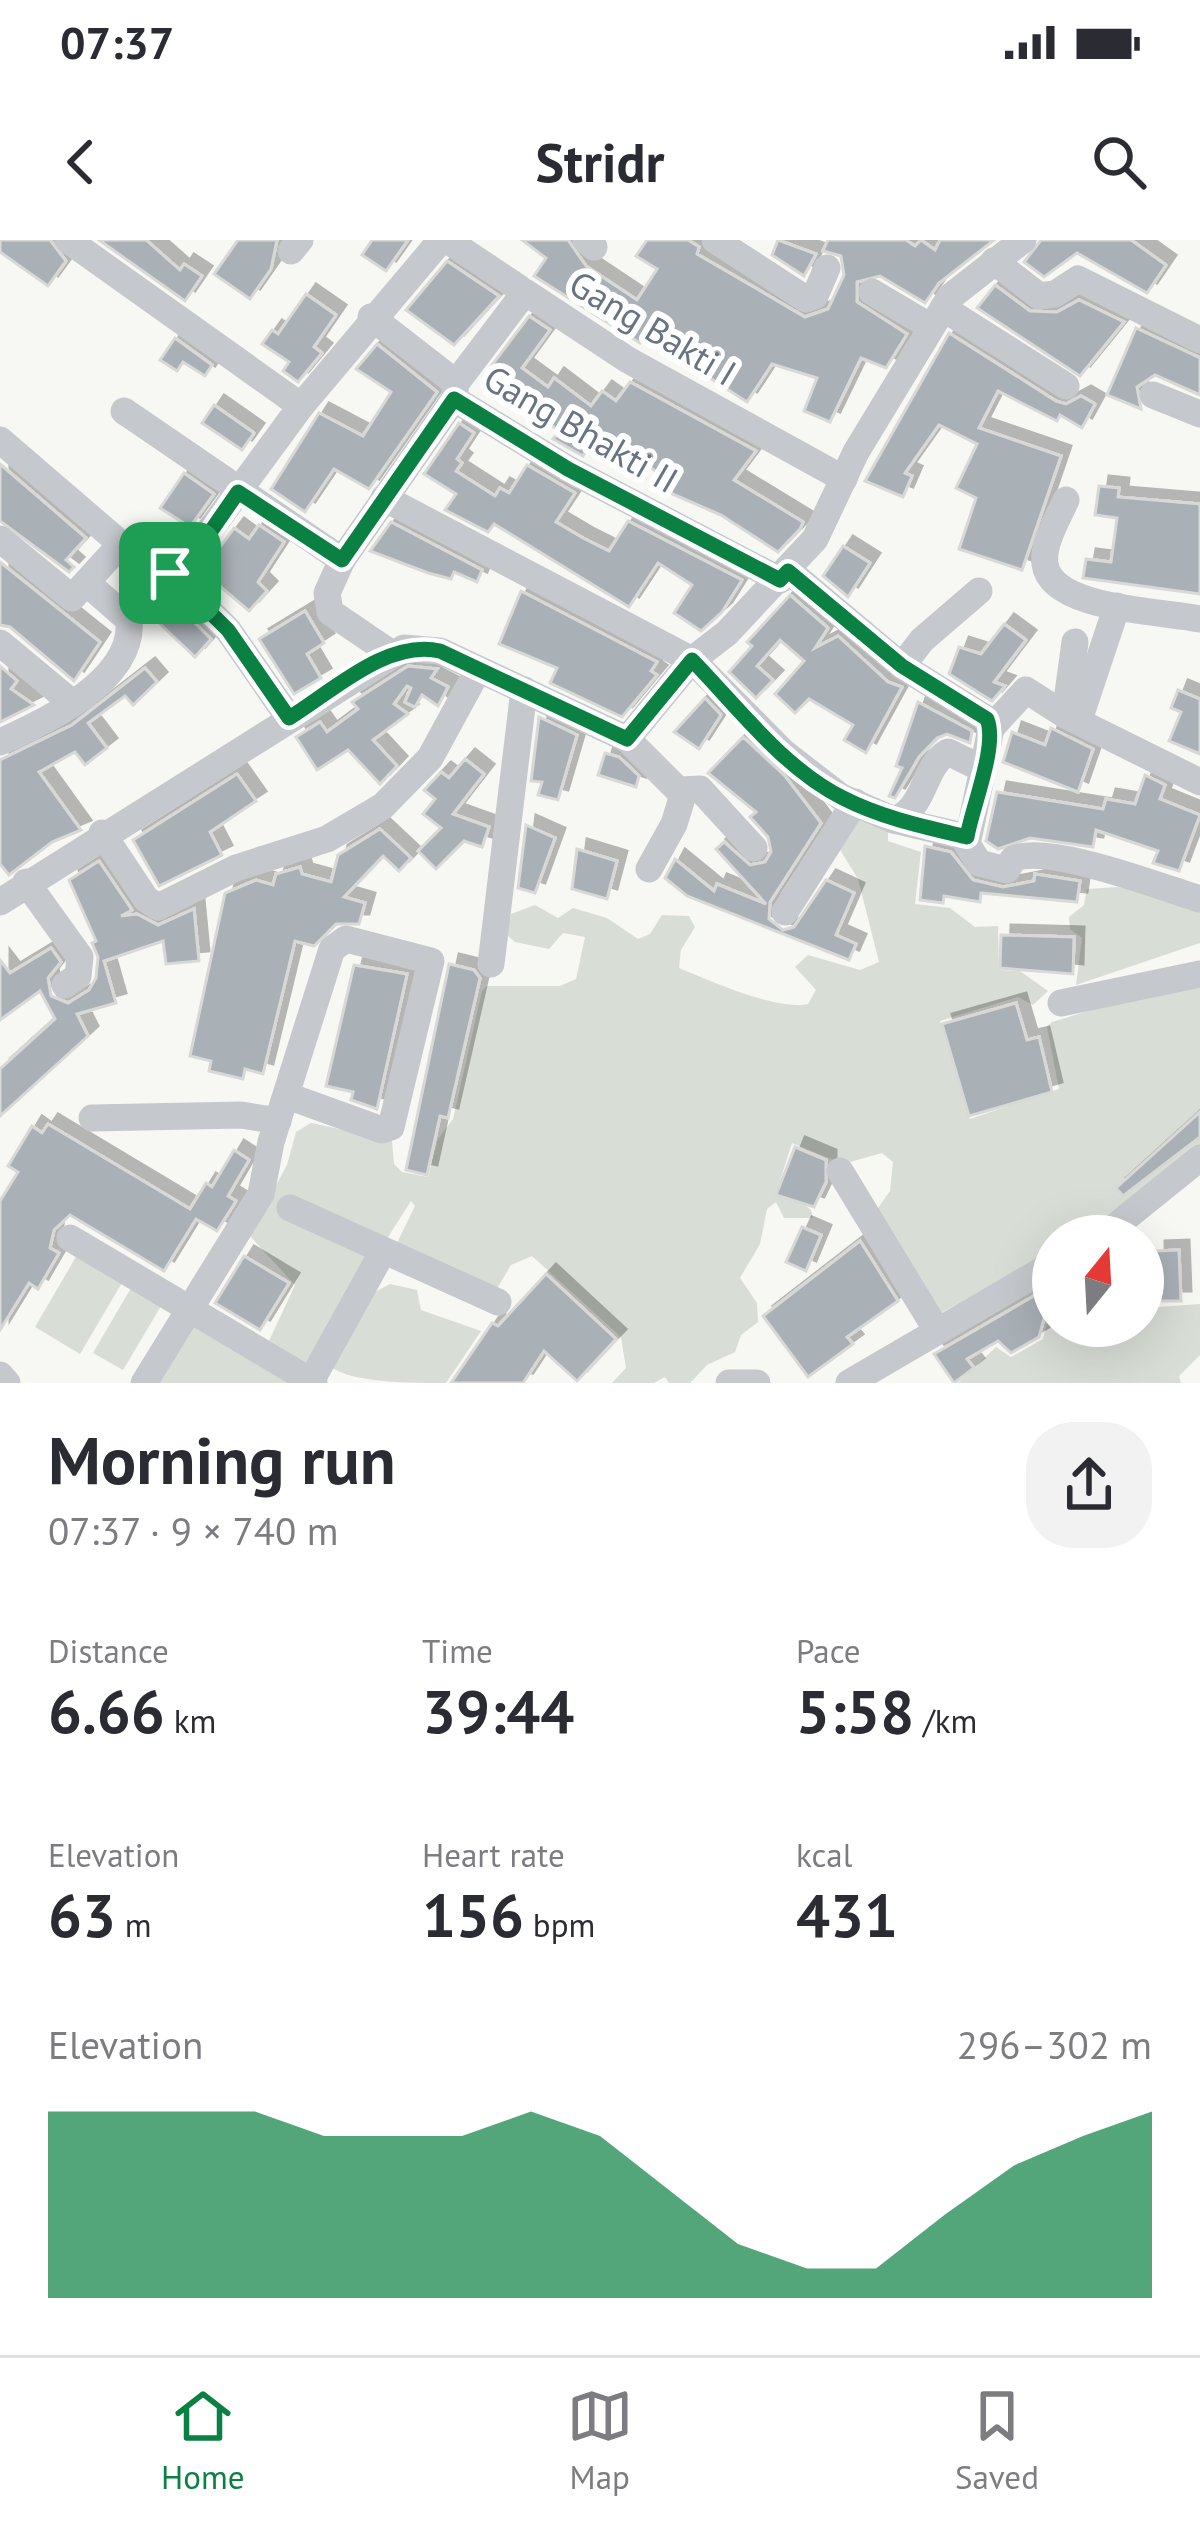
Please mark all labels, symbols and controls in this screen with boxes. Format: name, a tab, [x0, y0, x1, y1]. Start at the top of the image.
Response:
text: 07:37	[60, 13, 174, 71]
text: Stridr	[535, 127, 665, 197]
icon: back	[48, 129, 114, 195]
icon: search	[1086, 129, 1152, 195]
street label: Gang Bakti I	[561, 259, 745, 396]
street label: Gang Bhakti II	[476, 354, 687, 503]
pin	[119, 522, 221, 624]
icon: arrive	[137, 540, 203, 606]
north arrow	[1032, 1215, 1164, 1347]
map controls	[1032, 1215, 1164, 1347]
text: Morning run	[48, 1417, 396, 1502]
button: share	[1026, 1422, 1152, 1548]
text: 07:37 · 9 × 740 m	[48, 1505, 338, 1556]
text: Distance	[48, 1629, 169, 1672]
text: Time	[422, 1629, 493, 1672]
text: Pace	[796, 1629, 861, 1672]
text: 6.66	[48, 1672, 165, 1750]
text: 39:44	[422, 1672, 574, 1750]
text: 5:58	[796, 1672, 914, 1750]
text: km	[165, 1699, 216, 1742]
text: /km	[914, 1699, 977, 1742]
text: Elevation	[48, 1833, 179, 1876]
text: Heart rate	[422, 1833, 565, 1876]
text: kcal	[796, 1833, 852, 1876]
text: 63	[48, 1876, 116, 1954]
text: 156	[422, 1876, 524, 1954]
text: 431	[796, 1876, 898, 1954]
text: m	[116, 1903, 152, 1946]
text: bpm	[524, 1903, 595, 1946]
text: Elevation	[48, 2019, 203, 2070]
text: 296–302 m	[957, 2019, 1152, 2070]
tab: Home	[161, 2383, 245, 2498]
tab: Map	[567, 2383, 633, 2498]
tab: Saved	[955, 2383, 1039, 2498]

